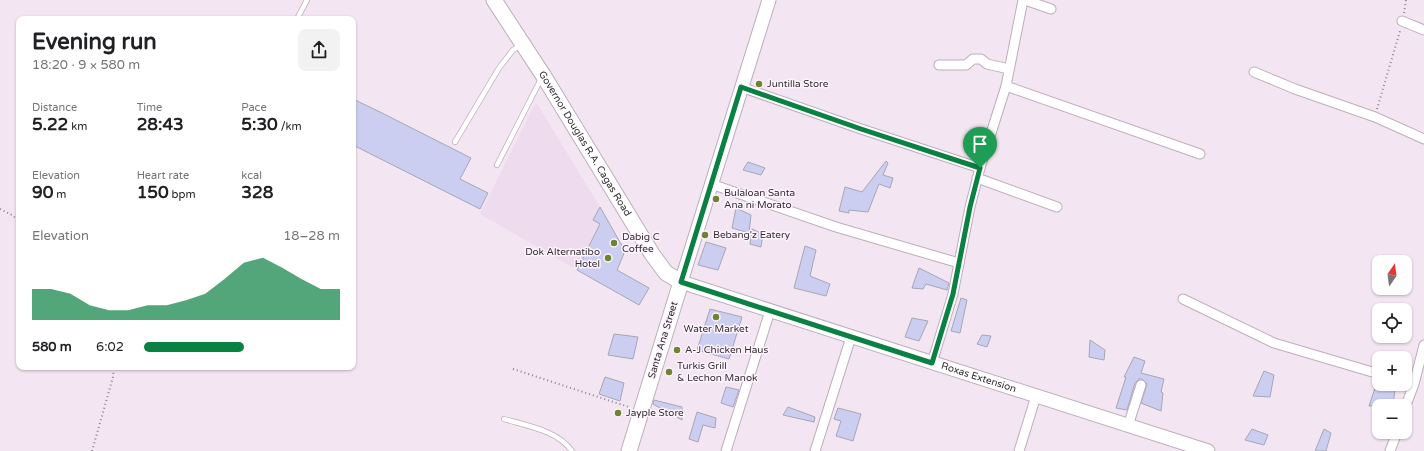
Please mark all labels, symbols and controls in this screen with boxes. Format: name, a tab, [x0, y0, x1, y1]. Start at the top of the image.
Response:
text: Evening run	[32, 29, 157, 55]
button: share	[298, 29, 340, 71]
text: 18:20 · 9 × 580 m	[32, 57, 140, 73]
street label: Governor Douglas R.A. Cagas Road	[536, 69, 634, 218]
place label: Juntilla Store	[767, 78, 829, 90]
marker: Juntilla Store	[754, 79, 764, 89]
text: Distance	[32, 101, 77, 114]
text: Time	[137, 101, 162, 114]
text: Pace	[241, 101, 267, 114]
text: 5.22	[32, 114, 68, 135]
text: 28:43	[137, 114, 184, 135]
text: 5:30	[241, 114, 278, 135]
text: km	[68, 120, 87, 133]
text: /km	[278, 120, 302, 133]
pin	[963, 127, 997, 168]
icon: arrive	[969, 133, 991, 155]
text: Elevation	[32, 169, 80, 182]
text: Heart rate	[137, 169, 189, 182]
text: kcal	[241, 169, 262, 182]
text: 90	[32, 182, 53, 203]
text: 150	[137, 182, 169, 203]
text: 328	[241, 182, 273, 203]
place label: Bulaloan Santa Ana ni Morato	[724, 187, 795, 211]
text: m	[53, 188, 66, 201]
text: bpm	[169, 188, 196, 201]
marker: Bulaloan Santa Ana ni Morato	[711, 194, 721, 204]
text: Elevation	[32, 228, 89, 244]
text: 18–28 m	[283, 228, 340, 244]
place label: Bebang'z Eatery	[713, 229, 791, 241]
marker: Bebang'z Eatery	[700, 230, 710, 240]
place label: Dabig C Coffee	[622, 231, 660, 255]
marker: Dabig C Coffee	[609, 238, 619, 248]
place label: Dok Alternatibo Hotel	[525, 246, 600, 270]
marker: Dok Alternatibo Hotel	[603, 253, 613, 263]
north arrow	[1372, 255, 1412, 295]
map controls	[1372, 255, 1412, 439]
street label: Santa Ana Street	[646, 300, 680, 380]
button: locate	[1372, 303, 1412, 343]
marker: Water Market	[711, 312, 721, 322]
place label: Water Market	[684, 323, 749, 335]
text: 580 m	[32, 339, 72, 355]
text: 6:02	[96, 339, 124, 355]
place label: A-J Chicken Haus	[685, 344, 768, 356]
marker: A-J Chicken Haus	[672, 345, 682, 355]
button: +	[1372, 351, 1412, 391]
place label: Turkis Grill & Lechon Manok	[677, 360, 758, 384]
street label: Roxas Extension	[940, 360, 1018, 395]
marker: Turkis Grill & Lechon Manok	[664, 367, 674, 377]
button: −	[1372, 399, 1412, 439]
place label: Jayple Store	[626, 407, 684, 419]
marker: Jayple Store	[613, 408, 623, 418]

